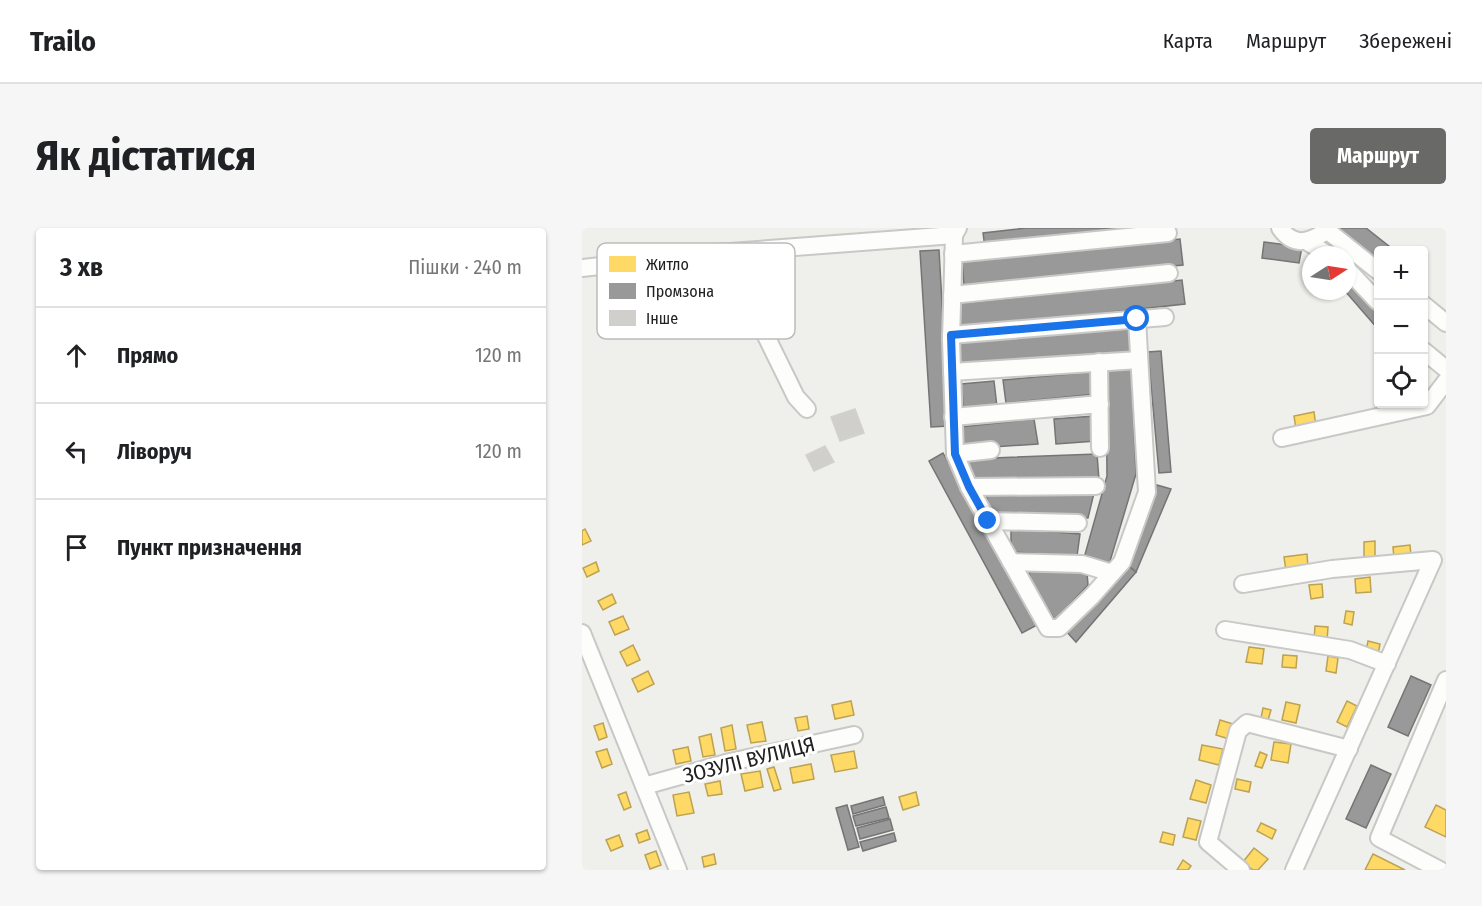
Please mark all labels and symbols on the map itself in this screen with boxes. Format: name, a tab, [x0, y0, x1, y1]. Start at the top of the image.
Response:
legend	[597, 243, 795, 339]
north arrow	[1302, 246, 1356, 300]
text: Житло	[646, 255, 689, 274]
text: Промзона	[646, 282, 714, 301]
route start	[1123, 305, 1149, 331]
text: Інше	[646, 309, 678, 328]
route end	[974, 507, 1000, 533]
street label: ЗОЗУЛІ ВУЛИЦЯ	[680, 731, 818, 789]

